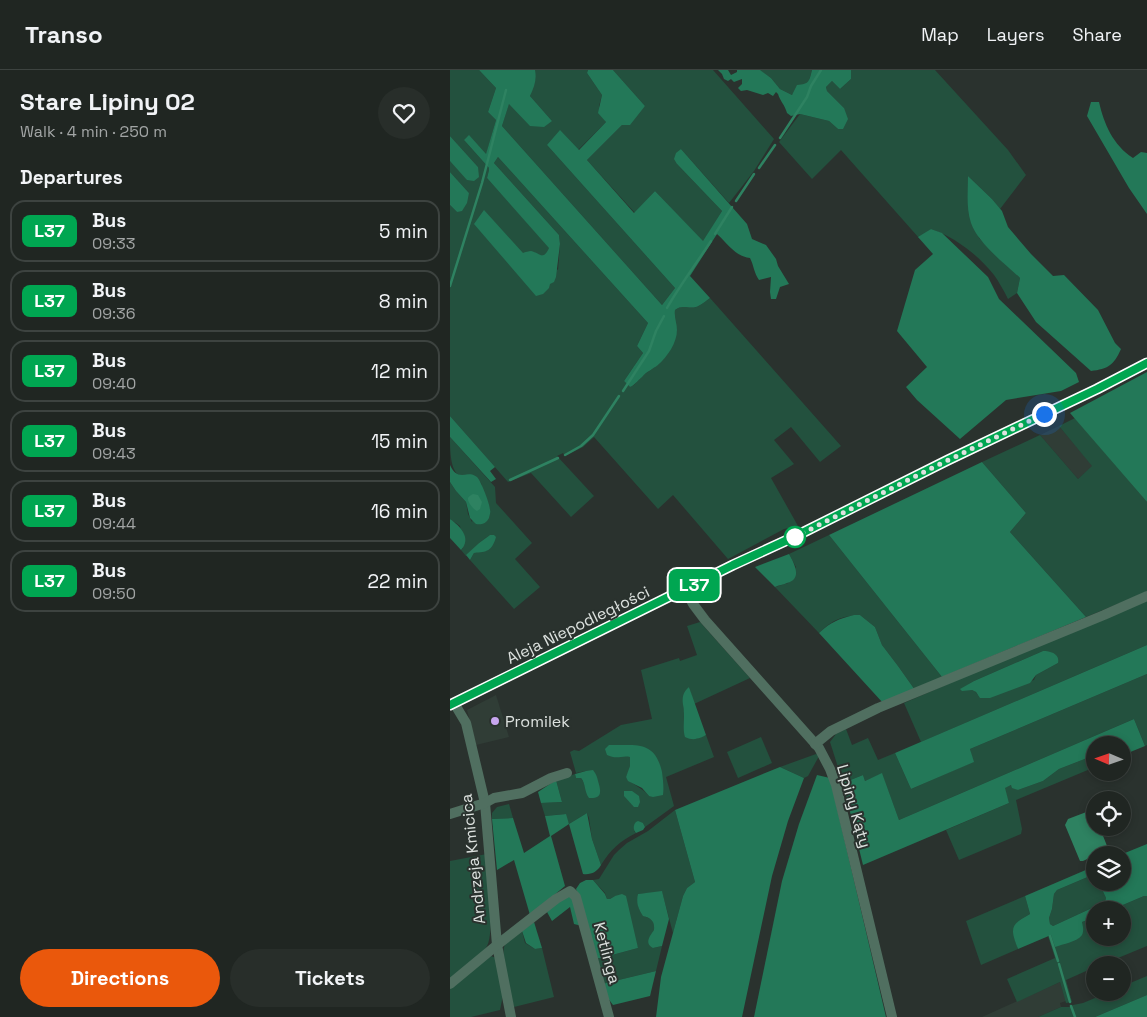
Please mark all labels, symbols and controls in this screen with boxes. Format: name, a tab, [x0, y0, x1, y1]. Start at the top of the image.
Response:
text: Transo	[25, 19, 103, 50]
text: Map	[921, 23, 959, 46]
text: Layers	[987, 23, 1044, 46]
text: Share	[1072, 23, 1122, 46]
text: Stare Lipiny 02	[20, 86, 195, 117]
button: heart	[378, 87, 430, 139]
text: Walk · 4 min · 250 m	[20, 121, 167, 142]
text: Departures	[20, 165, 123, 190]
text: Bus	[92, 208, 126, 233]
text: L37	[34, 219, 65, 242]
text: 5 min	[379, 219, 428, 244]
text: 09:33	[92, 233, 135, 254]
text: Bus	[92, 278, 126, 303]
text: L37	[34, 289, 65, 312]
text: 8 min	[379, 289, 428, 314]
text: 09:36	[92, 303, 136, 324]
text: Bus	[92, 348, 126, 373]
text: L37	[34, 359, 65, 382]
text: 12 min	[371, 359, 428, 384]
text: 09:40	[92, 373, 136, 394]
your location	[1032, 402, 1057, 427]
text: Bus	[92, 418, 126, 443]
text: L37	[34, 429, 65, 452]
text: 15 min	[371, 429, 428, 454]
text: 09:43	[92, 443, 136, 464]
text: Bus	[92, 488, 126, 513]
text: L37	[34, 499, 65, 522]
text: 16 min	[371, 499, 428, 524]
text: 09:44	[92, 513, 136, 534]
unlabelled marker	[784, 526, 806, 548]
text: Bus	[92, 558, 126, 583]
text: L37	[34, 569, 65, 592]
text: 22 min	[368, 569, 428, 594]
line badge: L37	[665, 569, 723, 601]
text: L37	[679, 573, 709, 596]
street label: Aleja Niepodległości	[503, 581, 653, 669]
text: 09:50	[92, 583, 136, 604]
place label: Promilek	[505, 711, 570, 732]
marker: Promilek	[489, 715, 501, 727]
north arrow	[1086, 736, 1131, 781]
map controls	[1086, 736, 1131, 1001]
street label: Lipiny Kąty	[832, 762, 876, 850]
button: locate	[1086, 791, 1131, 836]
street label: Andrzeja Kmicica	[456, 793, 490, 925]
button: layers	[1086, 846, 1131, 891]
button: +	[1086, 901, 1131, 946]
street label: Ketlinga	[589, 920, 625, 986]
button: Directions	[20, 949, 220, 1007]
button: Tickets	[230, 949, 430, 1007]
button: −	[1086, 956, 1131, 1001]

